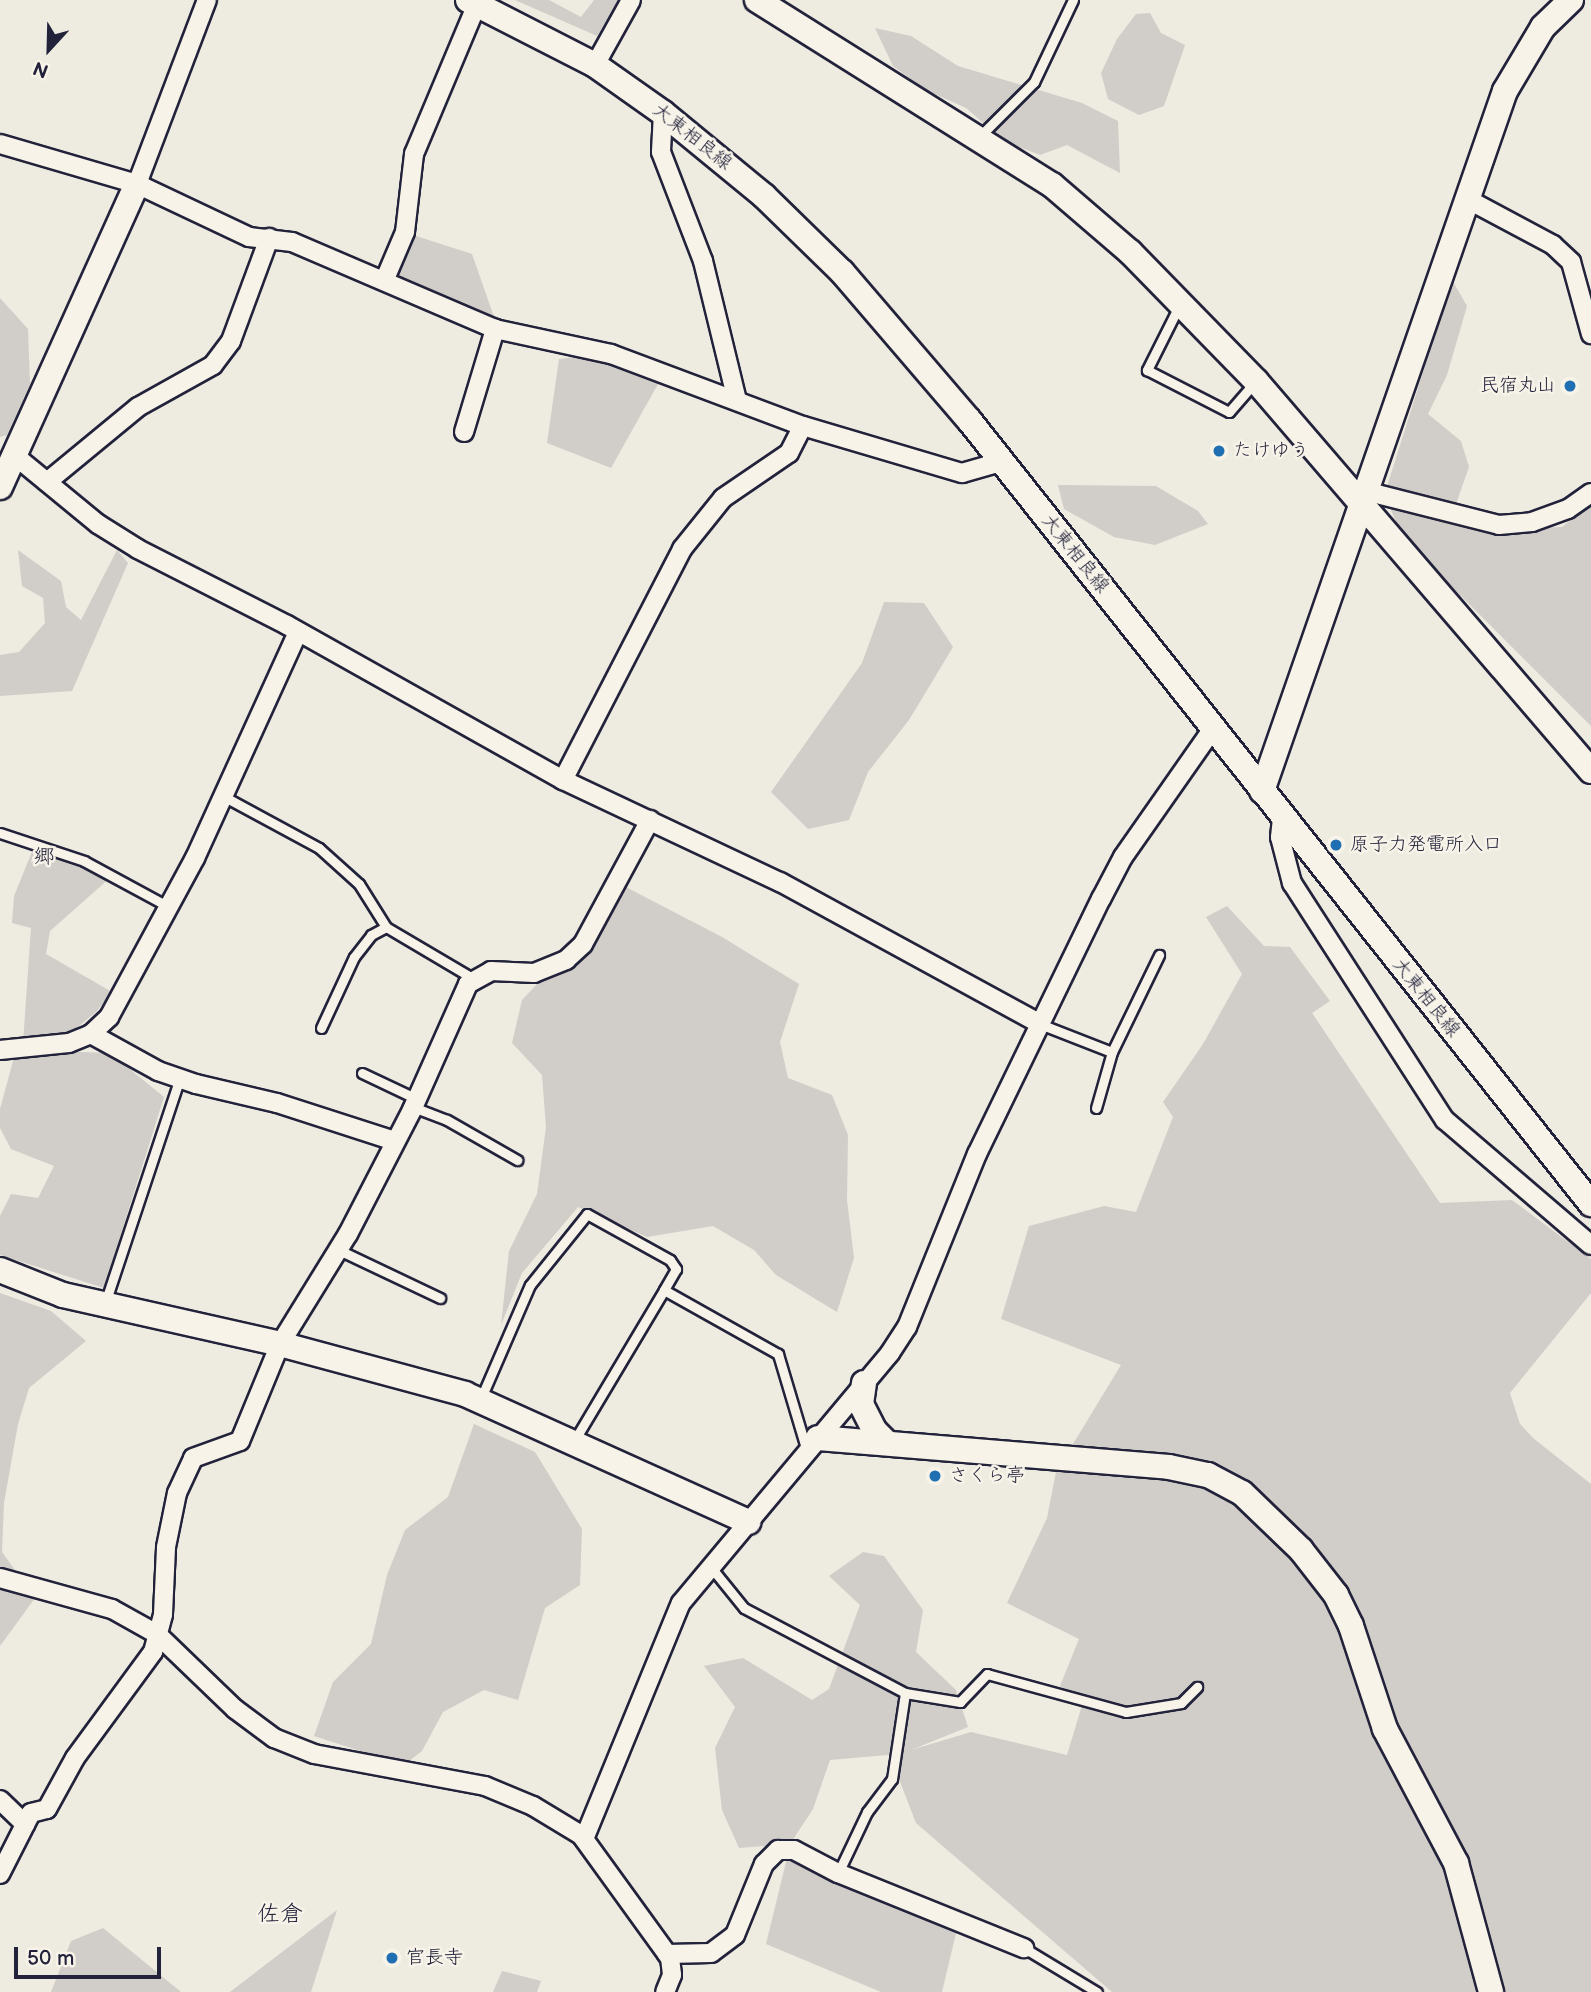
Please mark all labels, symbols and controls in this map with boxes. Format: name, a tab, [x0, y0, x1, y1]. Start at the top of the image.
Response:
north arrow	[14, 14, 84, 84]
text: N	[30, 56, 52, 82]
street label: 大東相良線	[648, 99, 736, 175]
place label: 民宿丸山	[1480, 375, 1556, 397]
marker: 民宿丸山	[1562, 378, 1578, 394]
place label: たけゆう	[1233, 440, 1309, 462]
marker: たけゆう	[1211, 443, 1227, 459]
street label: 大東相良線	[1036, 510, 1114, 598]
place label: 原子力発電所入口	[1350, 834, 1502, 856]
marker: 原子力発電所入口	[1328, 837, 1344, 853]
district label: 郷	[34, 844, 54, 870]
street label: 大東相良線	[1387, 954, 1465, 1042]
place label: さくら亭	[949, 1465, 1025, 1487]
marker: さくら亭	[927, 1468, 943, 1484]
district label: 佐倉	[257, 1900, 303, 1928]
scale bar	[18, 1932, 164, 1976]
text: 50 m	[27, 1946, 74, 1971]
place label: 官長寺	[406, 1947, 463, 1969]
marker: 官長寺	[384, 1950, 400, 1966]

